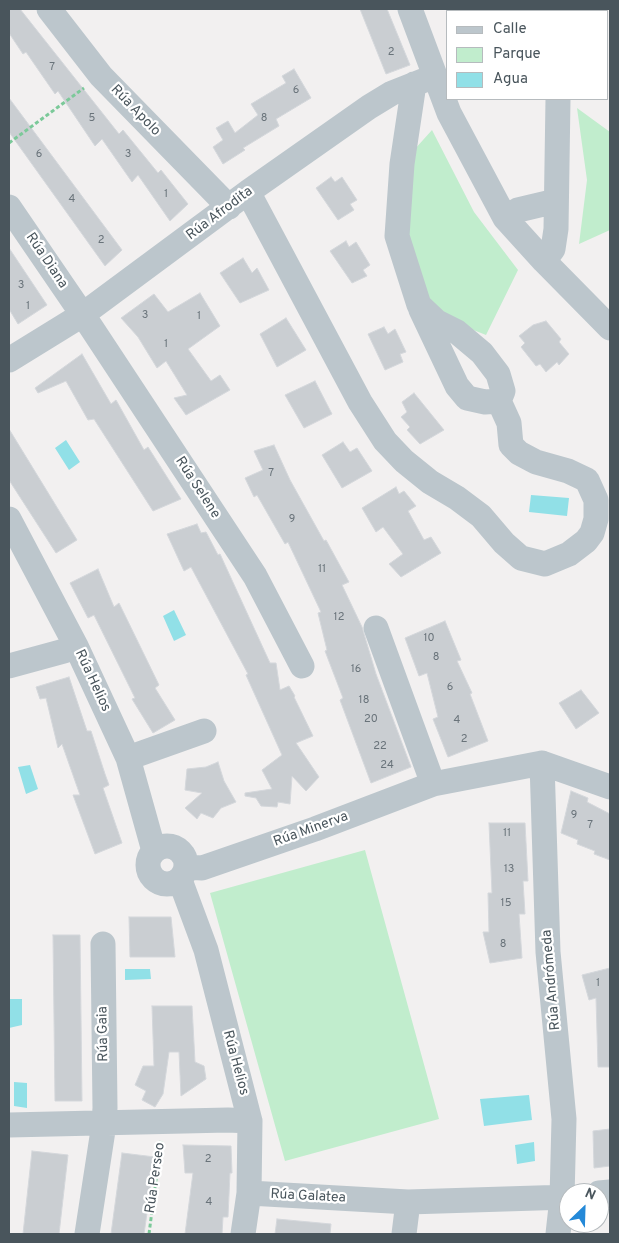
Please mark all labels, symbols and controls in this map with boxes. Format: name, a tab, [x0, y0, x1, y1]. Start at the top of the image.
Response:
legend	[446, 10, 609, 100]
text: Calle	[493, 20, 527, 39]
text: Parque	[493, 45, 541, 64]
house number: 2	[388, 46, 394, 60]
house number: 7	[49, 61, 55, 75]
text: Agua	[493, 70, 528, 89]
street label: Rúa Apolo	[107, 82, 163, 140]
house number: 6	[293, 84, 299, 98]
house number: 5	[89, 112, 95, 126]
house number: 8	[261, 112, 267, 126]
house number: 6	[36, 148, 42, 162]
house number: 3	[125, 148, 131, 162]
street label: Rúa Afrodita	[184, 184, 256, 244]
house number: 1	[164, 188, 168, 202]
house number: 4	[69, 193, 75, 207]
street label: Rúa Diana	[21, 230, 71, 292]
house number: 2	[98, 234, 104, 248]
house number: 3	[18, 279, 24, 293]
house number: 1	[26, 300, 30, 314]
house number: 3	[142, 309, 148, 323]
house number: 1	[197, 310, 201, 324]
house number: 1	[164, 338, 168, 352]
street label: Rúa Selene	[171, 454, 223, 522]
house number: 7	[268, 467, 274, 481]
house number: 9	[289, 513, 295, 527]
house number: 11	[318, 563, 326, 577]
house number: 12	[334, 611, 344, 625]
house number: 10	[423, 632, 435, 646]
street label: Rúa Helios	[70, 647, 114, 715]
house number: 8	[433, 651, 439, 665]
house number: 16	[351, 663, 361, 677]
house number: 6	[447, 681, 453, 695]
house number: 18	[359, 694, 369, 708]
house number: 20	[364, 713, 378, 727]
house number: 4	[454, 714, 460, 728]
house number: 2	[461, 733, 467, 747]
house number: 22	[373, 740, 387, 754]
house number: 24	[380, 759, 394, 773]
street label: Rúa Minerva	[271, 809, 351, 851]
house number: 9	[571, 809, 577, 823]
house number: 7	[587, 819, 593, 833]
house number: 11	[503, 827, 511, 841]
house number: 13	[504, 863, 514, 877]
house number: 15	[501, 897, 511, 911]
street label: Rúa Andrómeda	[539, 929, 565, 1031]
house number: 8	[500, 938, 506, 952]
house number: 1	[596, 977, 600, 991]
street label: Rúa Gaia	[95, 1006, 113, 1062]
street label: Rúa Helios	[218, 1029, 252, 1097]
street label: Rúa Perseo	[143, 1141, 169, 1215]
house number: 2	[205, 1153, 211, 1167]
north arrow	[559, 1183, 609, 1233]
text: N	[582, 1185, 598, 1205]
street label: Rúa Galatea	[270, 1187, 346, 1207]
house number: 4	[206, 1196, 212, 1210]

